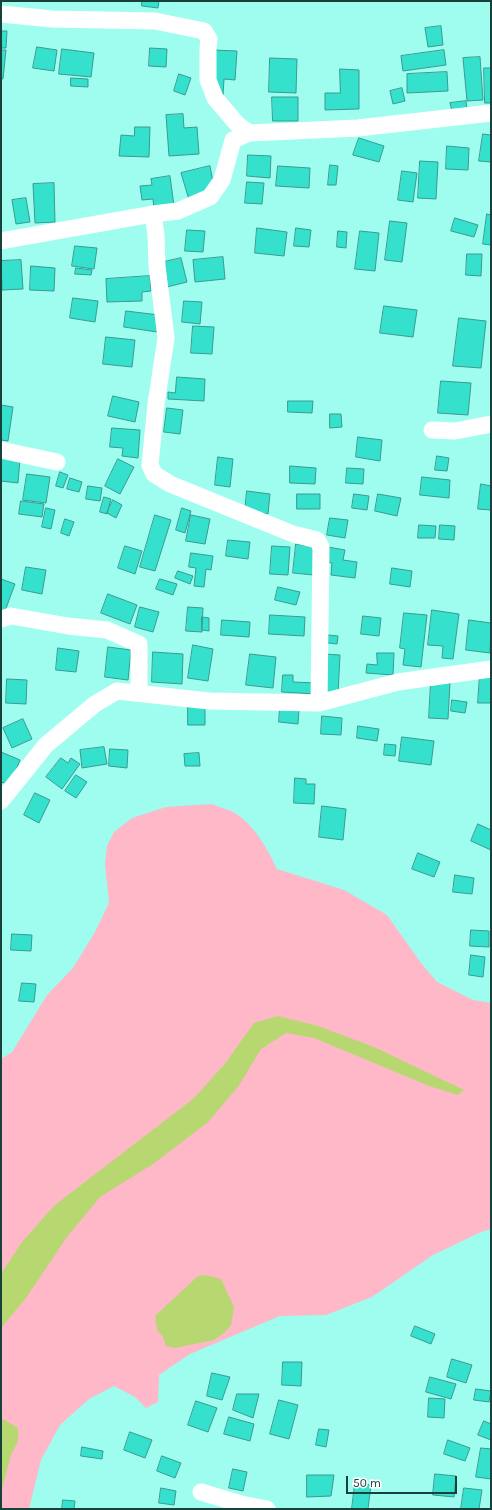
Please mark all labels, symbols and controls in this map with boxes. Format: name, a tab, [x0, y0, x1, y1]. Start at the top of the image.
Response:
scale bar	[348, 1468, 459, 1494]
text: 50 m	[353, 1476, 381, 1490]

